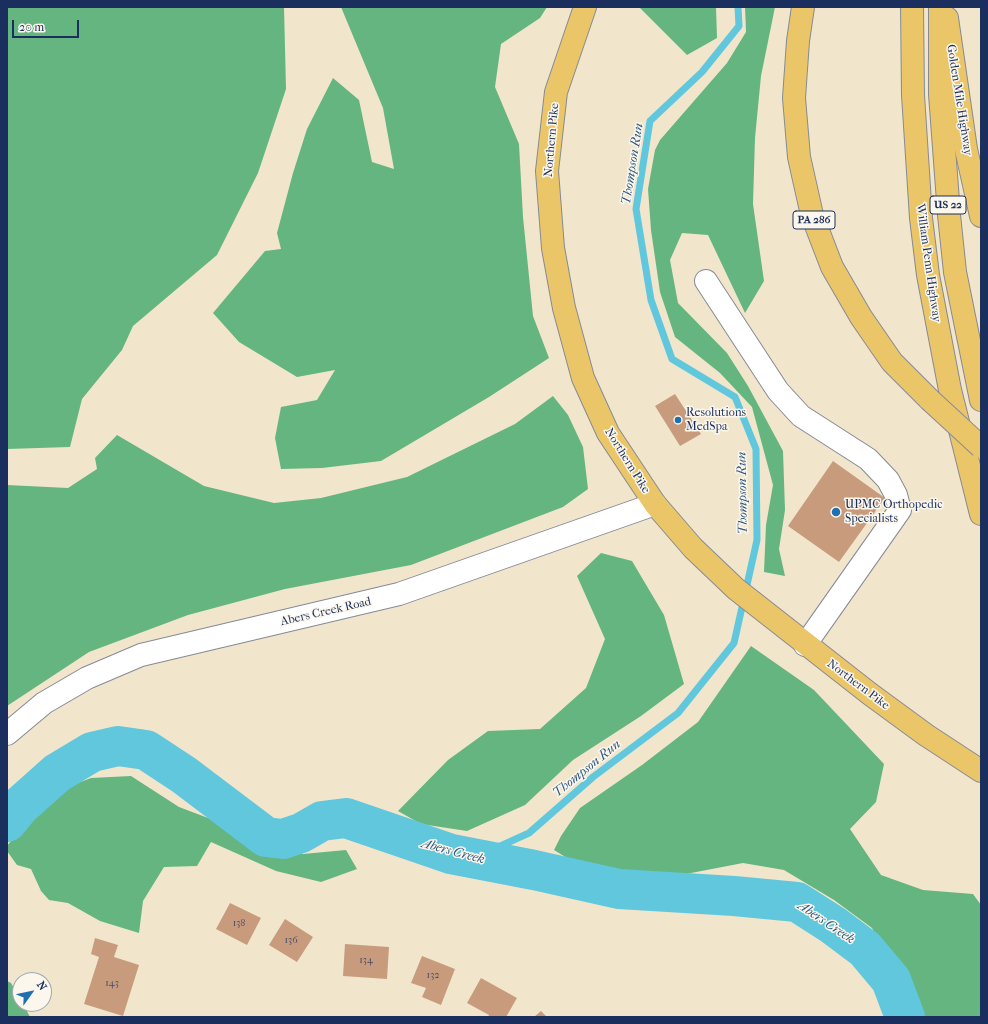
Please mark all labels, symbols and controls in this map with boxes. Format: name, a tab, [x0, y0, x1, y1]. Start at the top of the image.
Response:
scale bar	[14, 12, 81, 38]
text: 20 m	[19, 20, 44, 34]
street label: Golden Mile Highway	[943, 43, 975, 157]
street label: Northern Pike	[542, 102, 562, 178]
water label: Thompson Run	[619, 122, 647, 206]
road number: US 22	[930, 196, 966, 214]
street label: William Penn Highway	[913, 203, 943, 323]
road number: PA 286	[793, 211, 835, 229]
place label: Resolutions MedSpa	[686, 406, 746, 434]
marker: Resolutions MedSpa	[673, 415, 683, 425]
street label: Northern Pike	[601, 426, 653, 496]
water label: Thompson Run	[734, 452, 752, 534]
place label: UPMC Orthopedic Specialists	[845, 498, 942, 526]
marker: UPMC Orthopedic Specialists	[830, 506, 842, 518]
street label: Abers Creek Road	[279, 595, 373, 629]
street label: Northern Pike	[824, 657, 892, 713]
water label: Thompson Run	[550, 737, 624, 801]
water label: Abers Creek	[420, 836, 486, 868]
water label: Abers Creek	[795, 898, 857, 948]
house number: 138	[233, 918, 245, 930]
house number: 136	[284, 935, 298, 947]
house number: 134	[359, 955, 373, 967]
house number: 132	[427, 970, 439, 982]
north arrow	[12, 972, 52, 1012]
house number: 143	[105, 978, 119, 990]
text: N	[34, 979, 49, 993]

